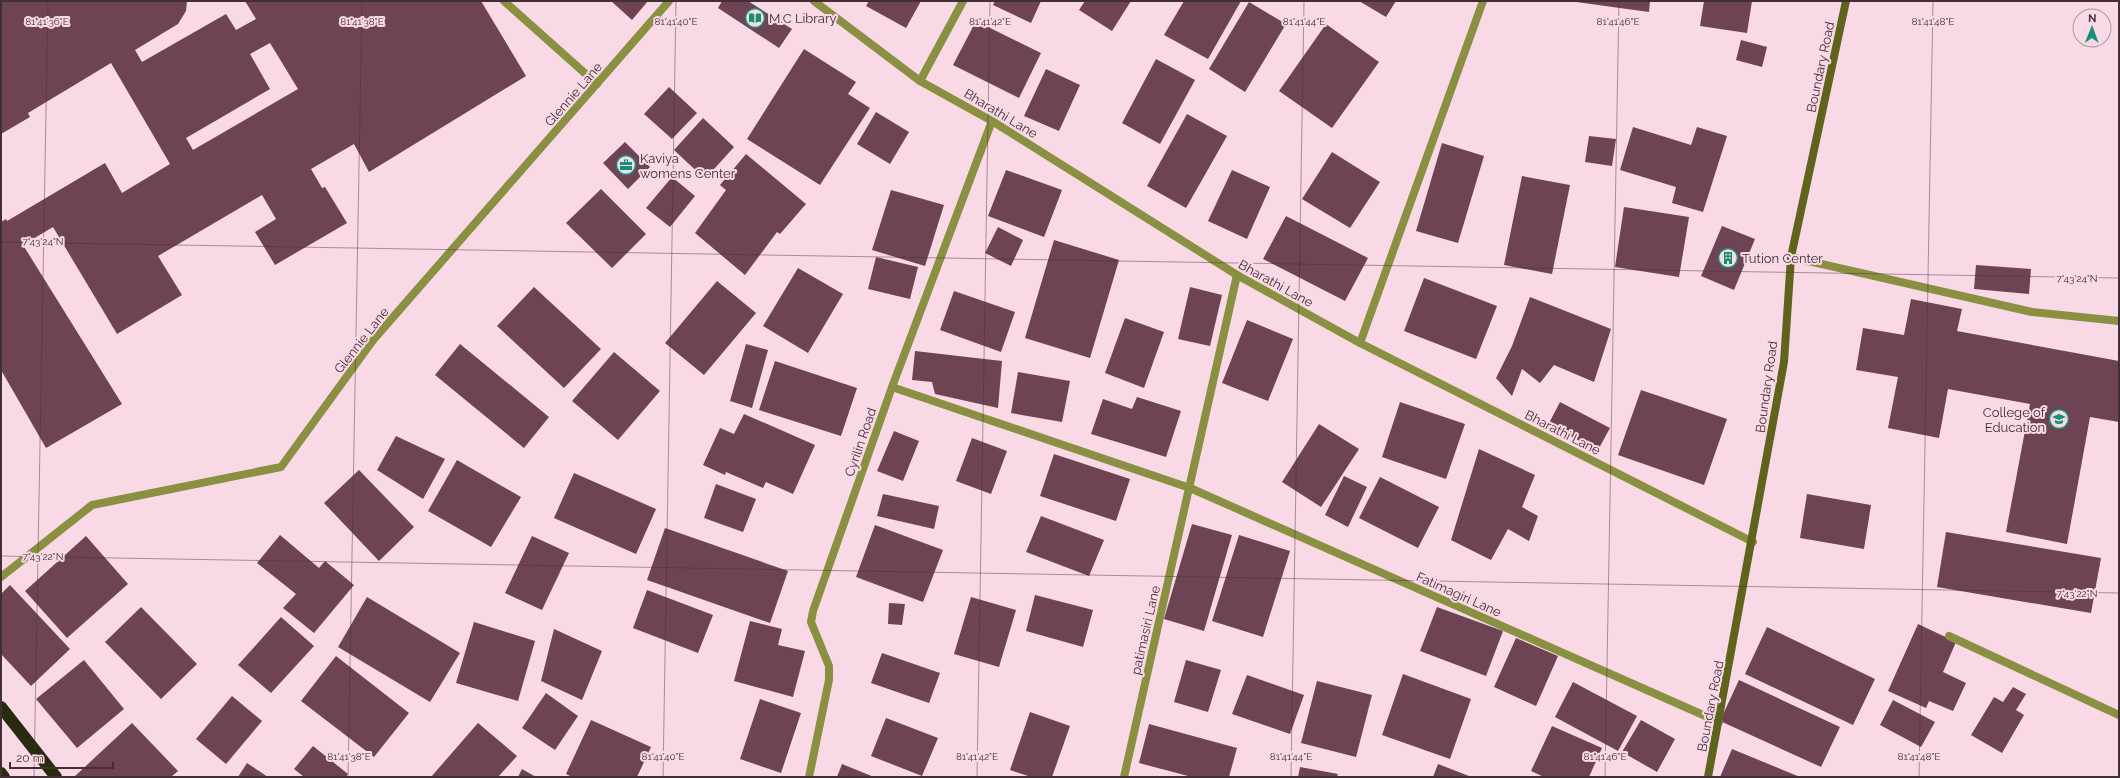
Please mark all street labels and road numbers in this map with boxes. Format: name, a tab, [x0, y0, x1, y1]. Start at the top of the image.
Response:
street label: Boundary Road	[1804, 20, 1837, 114]
street label: Glennie Lane	[542, 59, 605, 129]
street label: Bharathi Lane	[961, 86, 1040, 141]
street label: Bharathi Lane	[1236, 257, 1316, 310]
street label: Glennie Lane	[331, 304, 392, 376]
street label: Boundary Road	[1753, 340, 1780, 434]
street label: Cyrilin Road	[842, 406, 879, 479]
street label: Bharathi Lane	[1522, 407, 1603, 458]
street label: Fatimagiri Lane	[1414, 569, 1504, 620]
street label: patimasiri Lane	[1128, 584, 1163, 676]
street label: Boundary Road	[1694, 659, 1727, 753]

